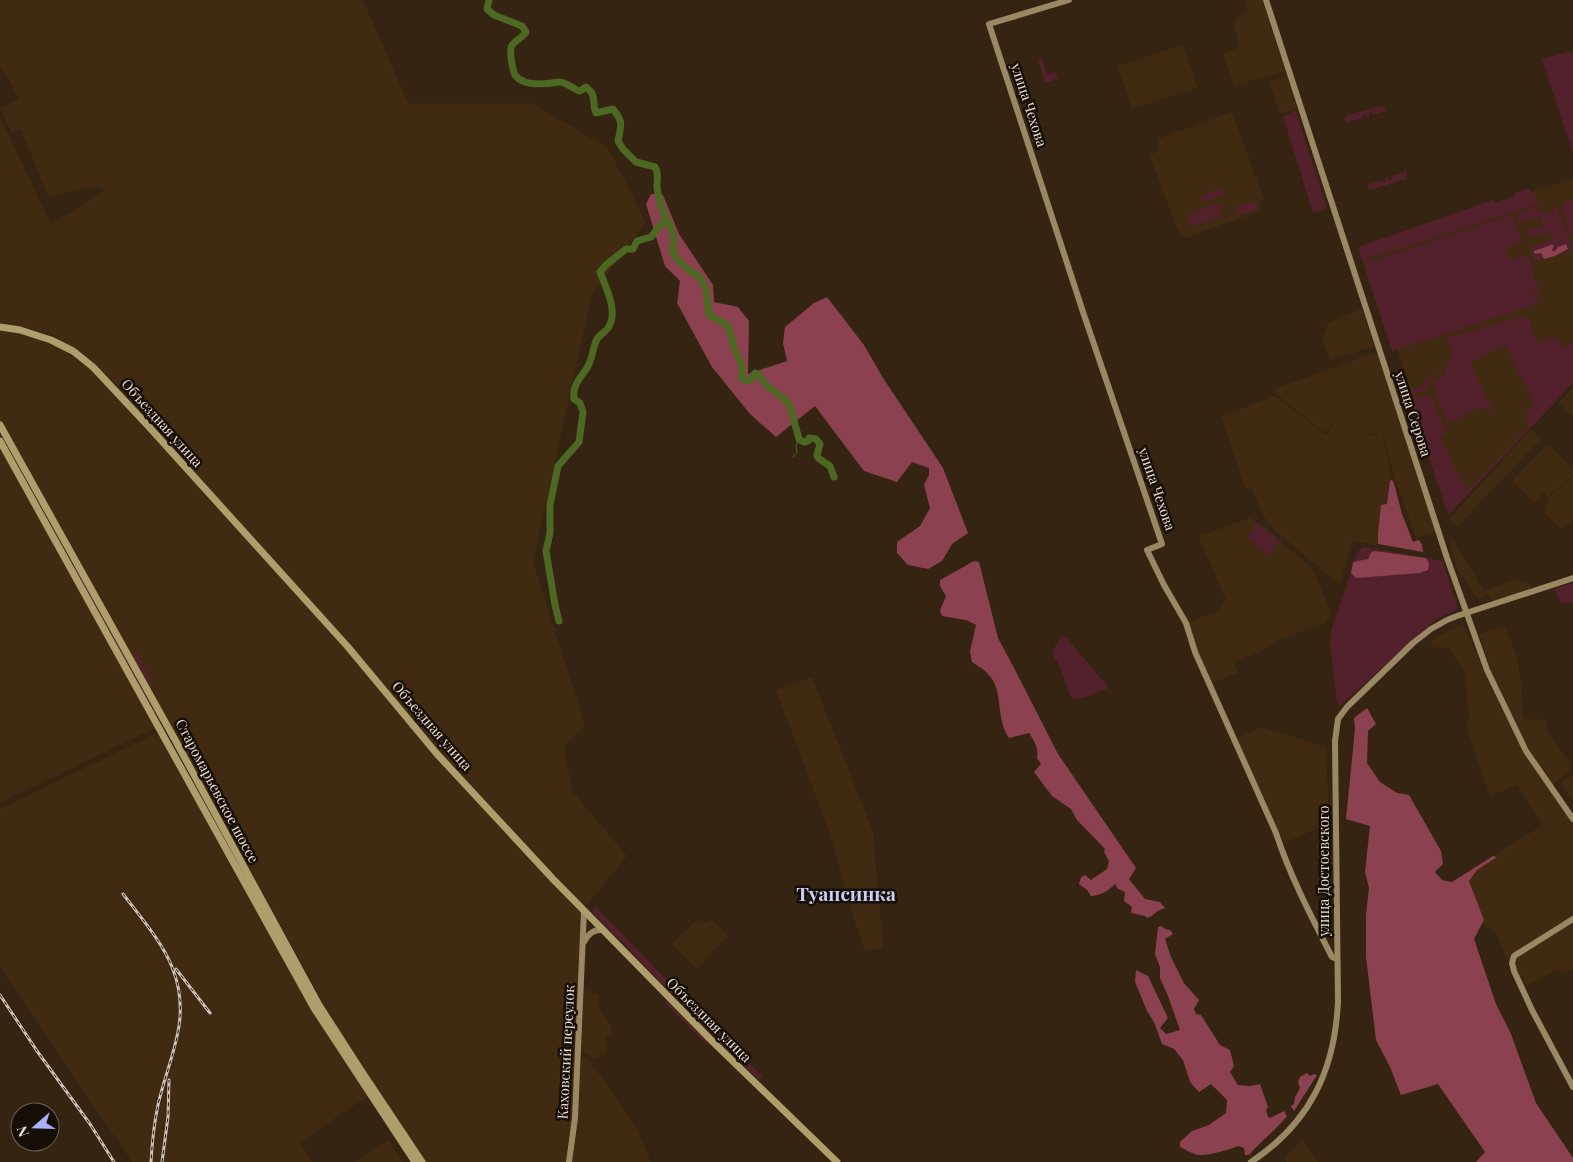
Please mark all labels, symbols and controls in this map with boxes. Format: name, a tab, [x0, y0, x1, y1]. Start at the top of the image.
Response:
street label: улица Чехова	[1007, 60, 1052, 149]
street label: улица Серова	[1390, 368, 1436, 459]
street label: Объездная улица	[118, 374, 207, 471]
street label: улица Чехова	[1134, 444, 1181, 533]
street label: Объездная улица	[388, 677, 477, 775]
street label: Старомарьевское шоссе	[171, 716, 263, 866]
street label: улица Достоевского	[1314, 805, 1333, 937]
district label: Туапсинка	[796, 880, 896, 906]
street label: Объездная улица	[663, 973, 756, 1066]
street label: Каховский переулок	[552, 984, 579, 1120]
north arrow	[10, 1102, 60, 1152]
text: N	[12, 1124, 33, 1140]

